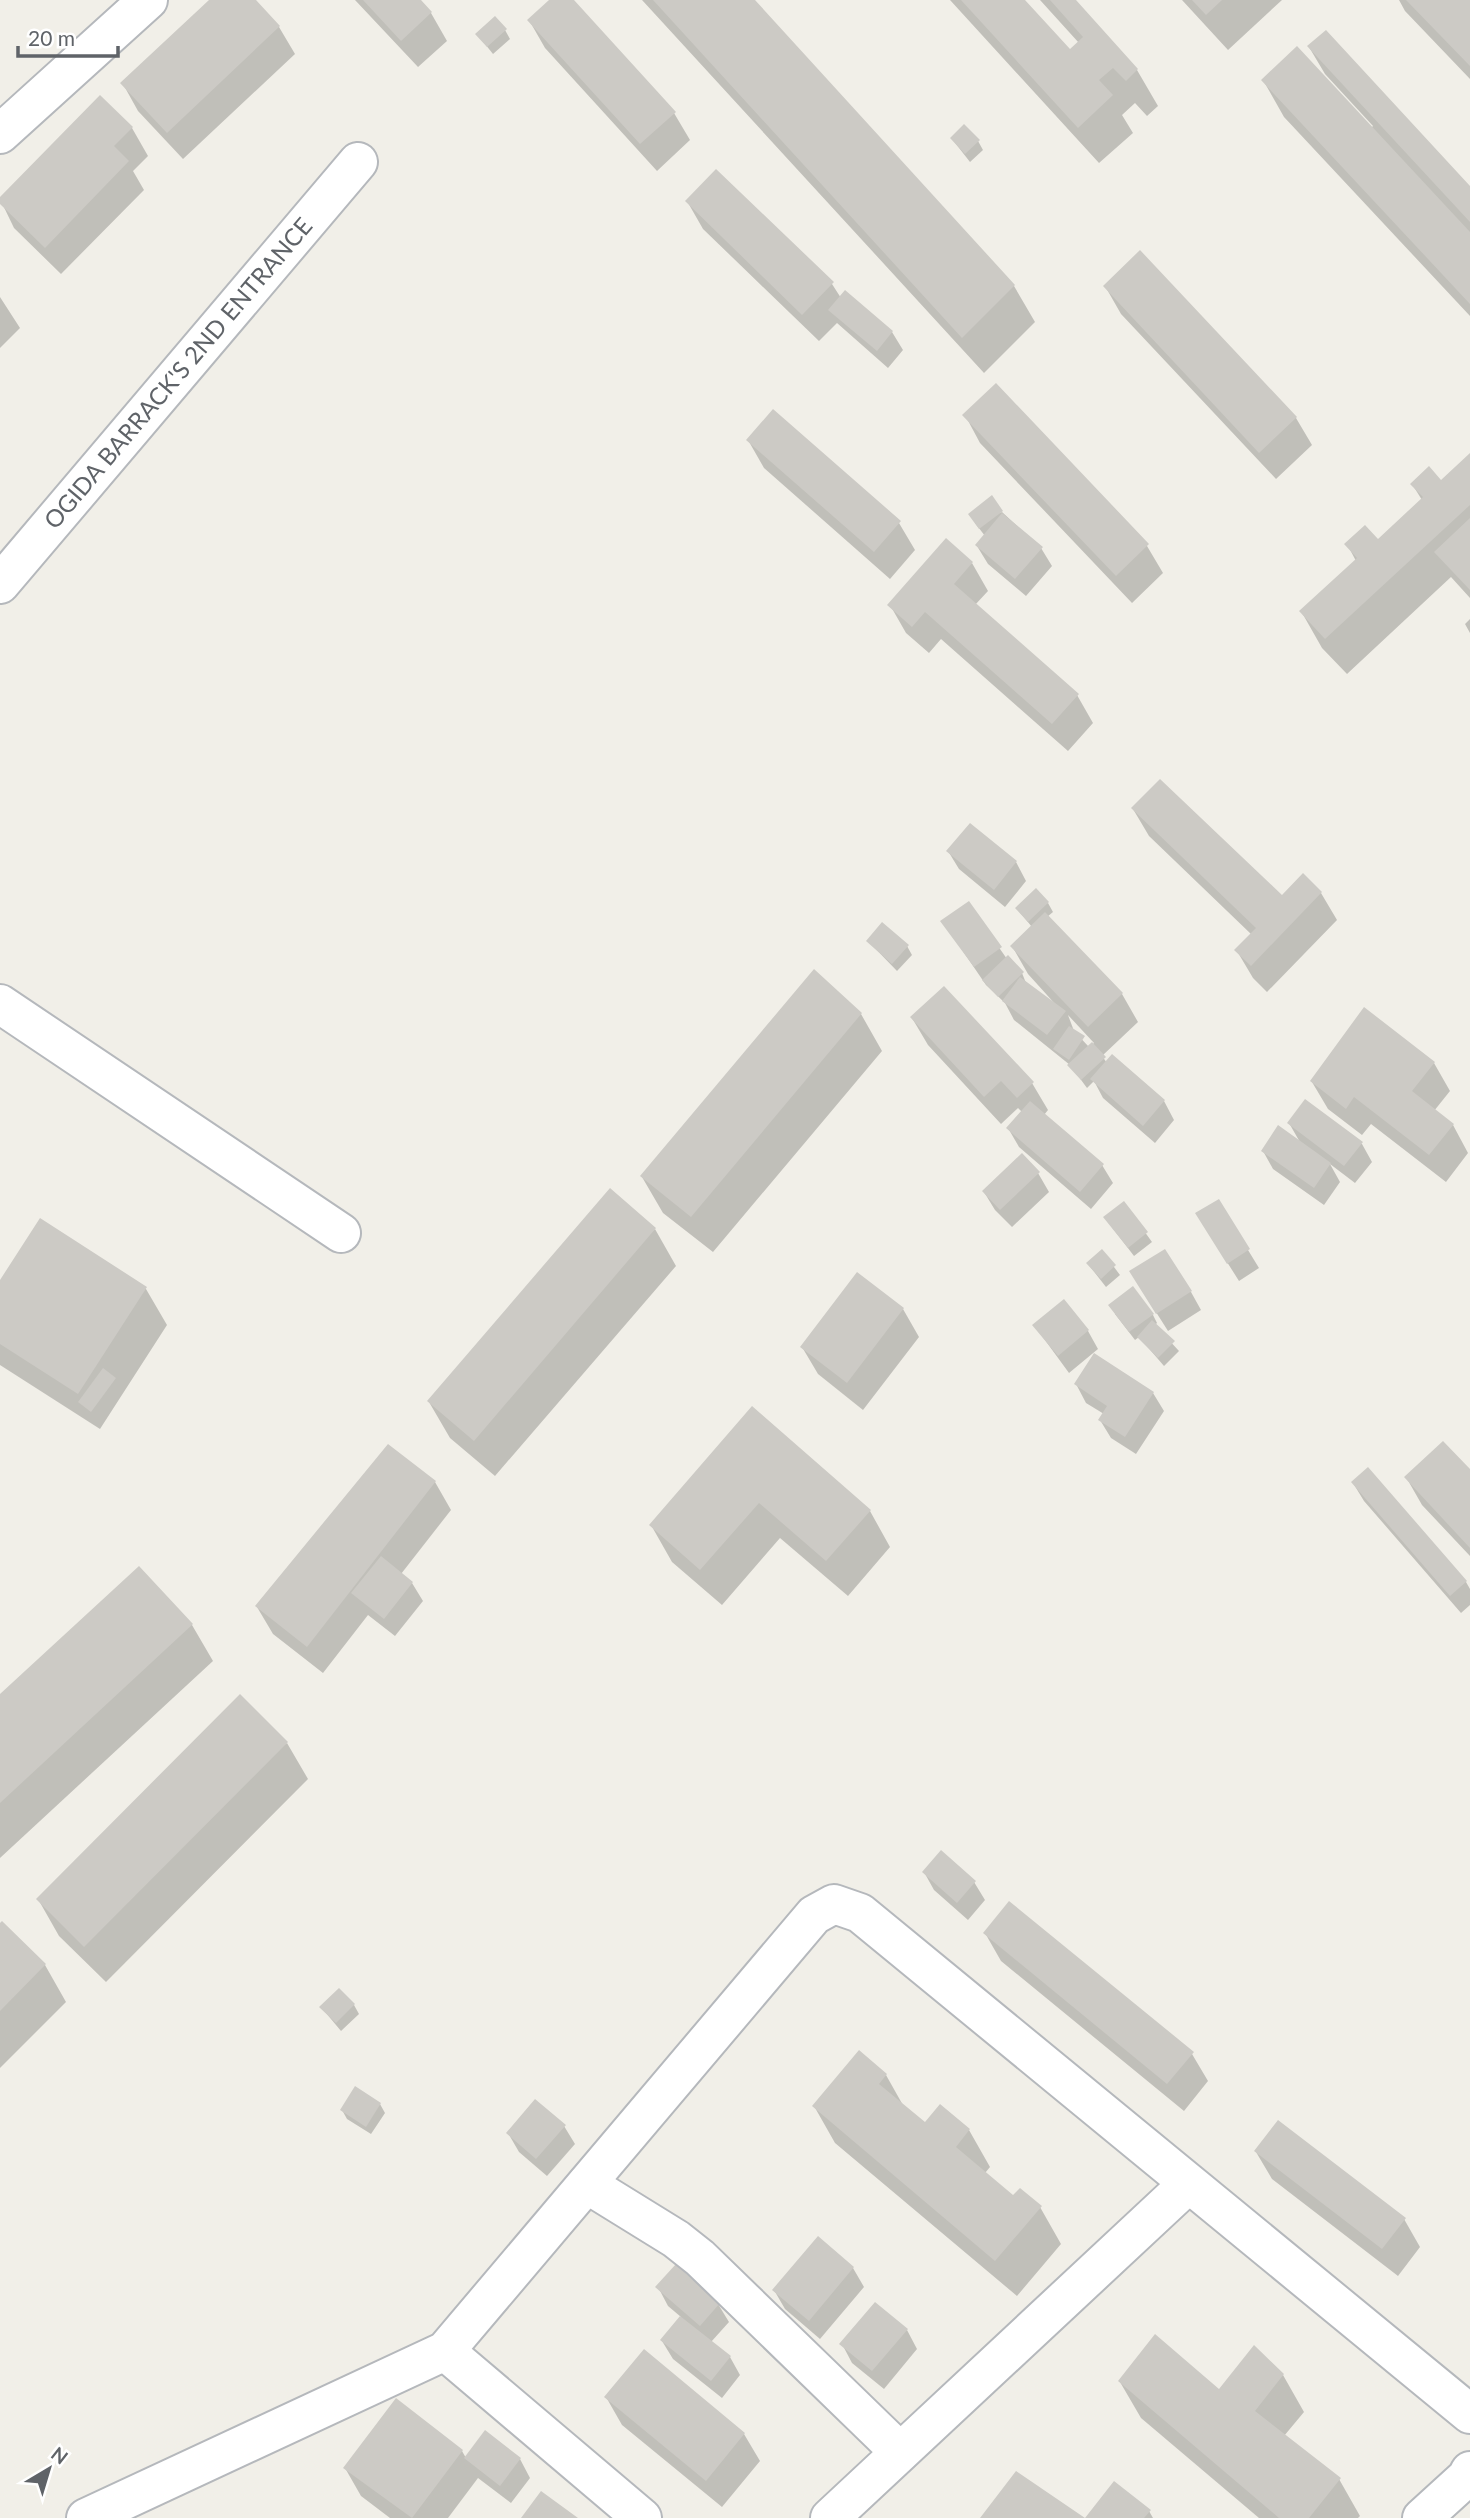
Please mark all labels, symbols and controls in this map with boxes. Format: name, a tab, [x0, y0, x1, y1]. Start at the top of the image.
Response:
scale bar	[18, 14, 117, 58]
text: 20 m	[28, 25, 75, 50]
street label: OGIDA BARRACK'S 2ND ENTRANCE	[37, 211, 318, 534]
north arrow	[14, 2434, 84, 2504]
text: N	[47, 2442, 73, 2469]

